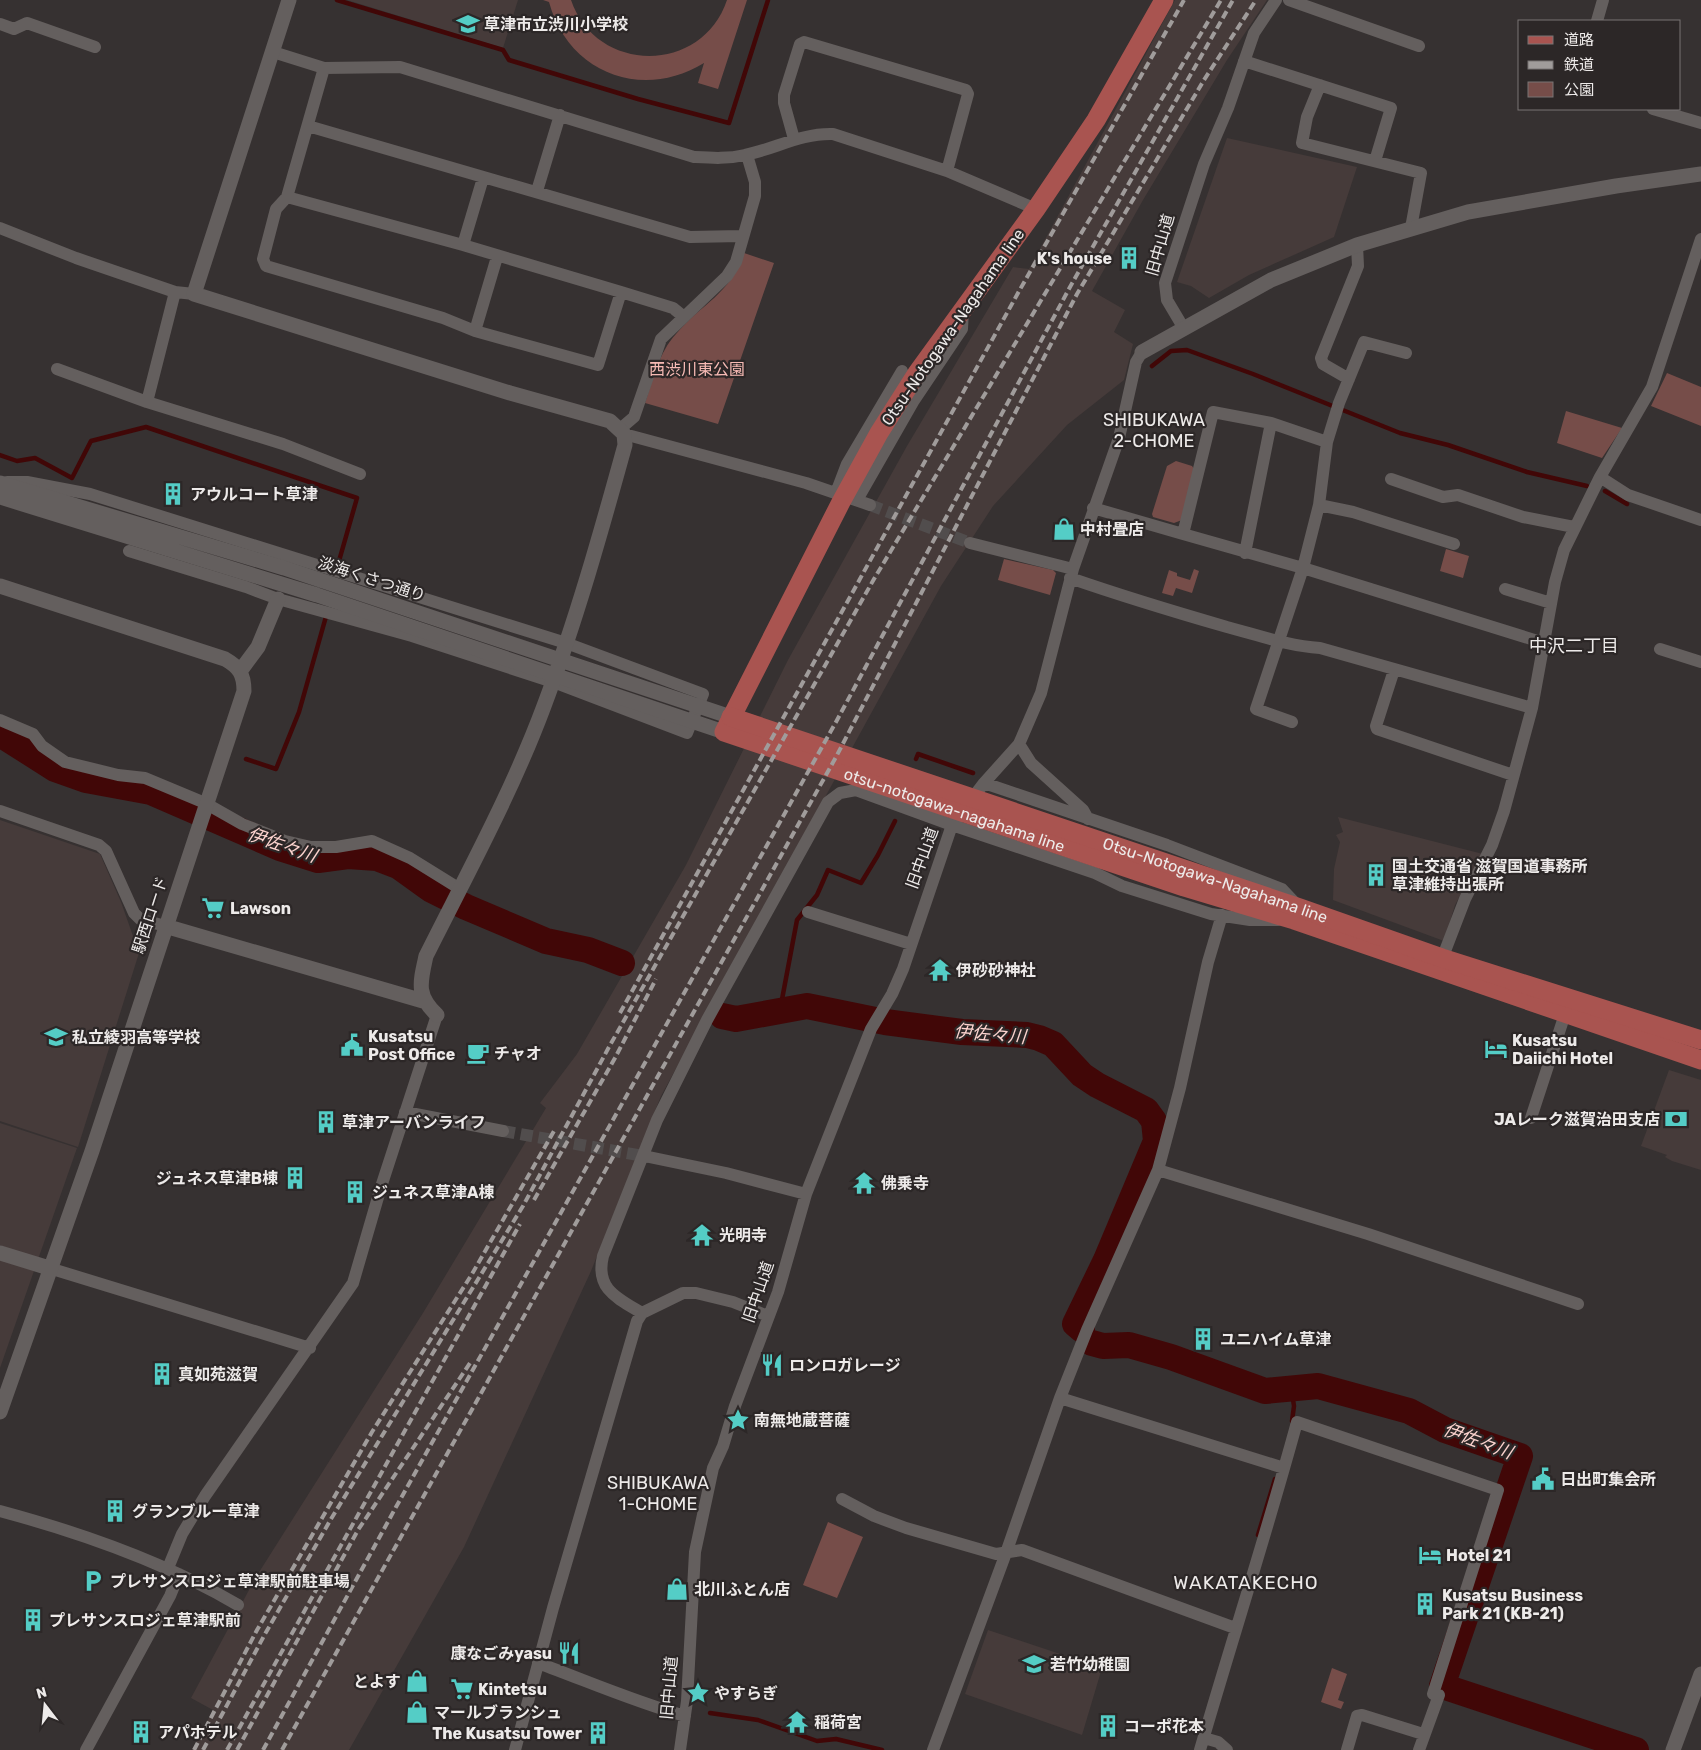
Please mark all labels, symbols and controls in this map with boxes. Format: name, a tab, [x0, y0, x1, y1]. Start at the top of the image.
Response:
school or university icon: 草津市立渋川小学校	[455, 11, 481, 37]
place label: 草津市立渋川小学校	[484, 15, 628, 34]
legend	[1518, 20, 1681, 110]
text: 道路	[1564, 31, 1594, 49]
text: 鉄道	[1564, 56, 1594, 74]
text: 公園	[1564, 81, 1594, 99]
street label: 旧中山道	[1142, 212, 1178, 278]
street label: Otsu-Notogawa-Nagahama line	[878, 225, 1028, 429]
building icon: K's house	[1116, 245, 1142, 271]
place label: K's house	[1037, 249, 1112, 268]
park label: 西渋川東公園	[649, 360, 745, 379]
district label: SHIBUKAWA 2-CHOME	[1103, 409, 1205, 452]
building icon: アウルコート草津	[160, 481, 186, 507]
place label: アウルコート草津	[190, 485, 318, 504]
shop icon: 中村畳店	[1051, 516, 1077, 542]
place label: 中村畳店	[1080, 520, 1144, 539]
street label: 淡海くさつ通り	[316, 553, 428, 605]
district label: 中沢二丁目	[1529, 635, 1619, 657]
street label: otsu-notogawa-nagahama line	[842, 764, 1067, 856]
water label: 伊佐々川	[244, 823, 322, 868]
street label: 旧中山道	[902, 825, 942, 891]
street label: Otsu-Notogawa-Nagahama line	[1101, 833, 1330, 927]
place label: 国土交通省 滋賀国道事務所 草津維持出張所	[1392, 857, 1587, 894]
building icon: 国土交通省 滋賀国道事務所 草津維持出張所	[1363, 862, 1389, 888]
street label: 駅西ロード	[129, 874, 171, 956]
supermarket icon: Lawson	[200, 895, 226, 921]
place label: Lawson	[230, 899, 291, 918]
temple icon: 伊砂砂神社	[927, 957, 953, 983]
place label: 伊砂砂神社	[955, 961, 1036, 980]
water label: 伊佐々川	[953, 1020, 1029, 1048]
school or university icon: 私立綾羽高等学校	[43, 1024, 69, 1050]
place label: Kusatsu Post Office	[368, 1027, 455, 1064]
place label: 私立綾羽高等学校	[72, 1028, 200, 1047]
place label: Kusatsu Daiichi Hotel	[1512, 1031, 1613, 1068]
public building icon: Kusatsu Post Office	[339, 1032, 365, 1058]
hotel icon: Kusatsu Daiichi Hotel	[1483, 1036, 1509, 1062]
cafe icon: チャオ	[465, 1040, 491, 1066]
place label: チャオ	[494, 1044, 542, 1063]
bank icon: JAレーク滋賀治田支店	[1663, 1106, 1689, 1132]
building icon: 草津アーバンライフ	[313, 1109, 339, 1135]
place label: JAレーク滋賀治田支店	[1494, 1110, 1660, 1129]
place label: 草津アーバンライフ	[342, 1113, 486, 1132]
building icon: ジュネス草津B棟	[282, 1165, 308, 1191]
place label: ジュネス草津B棟	[156, 1169, 278, 1188]
temple icon: 佛乗寺	[851, 1170, 877, 1196]
place label: 佛乗寺	[881, 1174, 929, 1193]
building icon: ジュネス草津A棟	[342, 1179, 368, 1205]
place label: ジュネス草津A棟	[372, 1183, 494, 1202]
temple icon: 光明寺	[689, 1222, 715, 1248]
place label: 光明寺	[719, 1226, 767, 1245]
street label: 旧中山道	[739, 1259, 777, 1325]
building icon: ユニハイム草津	[1190, 1326, 1216, 1352]
place label: ユニハイム草津	[1220, 1330, 1331, 1349]
restaurant icon: ロンロガレージ	[759, 1352, 785, 1378]
place label: ロンロガレージ	[789, 1356, 901, 1375]
building icon: 真如苑滋賀	[149, 1361, 175, 1387]
place label: 真如苑滋賀	[178, 1365, 258, 1384]
place icon: 南無地蔵菩薩	[725, 1407, 751, 1433]
place label: 南無地蔵菩薩	[754, 1411, 850, 1430]
water label: 伊佐々川	[1440, 1418, 1517, 1464]
public building icon: 日出町集会所	[1530, 1466, 1556, 1492]
place label: 日出町集会所	[1560, 1470, 1656, 1489]
district label: SHIBUKAWA 1-CHOME	[607, 1472, 709, 1515]
building icon: グランブルー草津	[102, 1498, 128, 1524]
place label: グランブルー草津	[132, 1502, 260, 1521]
hotel icon: Hotel 21	[1417, 1542, 1443, 1568]
place label: Hotel 21	[1446, 1546, 1511, 1565]
parking icon: プレサンスロジェ草津駅前駐車場	[80, 1568, 106, 1594]
district label: WAKATAKECHO	[1173, 1571, 1319, 1594]
place label: プレサンスロジェ草津駅前駐車場	[110, 1572, 350, 1591]
shop icon: 北川ふとん店	[664, 1576, 690, 1602]
place label: 北川ふとん店	[694, 1580, 790, 1599]
place label: Kusatsu Business Park 21 (KB-21)	[1442, 1586, 1583, 1623]
building icon: Kusatsu Business Park 21 (KB-21)	[1412, 1591, 1438, 1617]
building icon: プレサンスロジェ草津駅前	[20, 1607, 46, 1633]
place label: プレサンスロジェ草津駅前	[49, 1611, 241, 1630]
restaurant icon: 康なごみyasu	[556, 1640, 582, 1666]
place label: 康なごみyasu	[450, 1644, 552, 1663]
school or university icon: 若竹幼稚園	[1021, 1651, 1047, 1677]
street label: 旧中山道	[657, 1655, 681, 1721]
place label: 若竹幼稚園	[1050, 1655, 1130, 1674]
shop icon: とよす	[404, 1668, 430, 1694]
place label: とよす	[353, 1672, 401, 1691]
supermarket icon: Kintetsu	[449, 1676, 475, 1702]
north arrow	[20, 1680, 70, 1730]
place label: Kintetsu	[478, 1680, 547, 1699]
place icon: やすらぎ	[685, 1680, 711, 1706]
text: N	[34, 1683, 49, 1703]
place label: やすらぎ	[714, 1684, 778, 1703]
shop icon: マールブランシュ	[404, 1699, 430, 1725]
place label: マールブランシュ	[434, 1703, 562, 1722]
temple icon: 稲荷宮	[784, 1709, 810, 1735]
place label: 稲荷宮	[814, 1713, 862, 1732]
building icon: コーポ花本	[1095, 1713, 1121, 1739]
place label: コーポ花本	[1124, 1717, 1204, 1736]
building icon: アパホテル	[128, 1719, 154, 1745]
building icon: The Kusatsu Tower	[585, 1720, 611, 1746]
place label: アパホテル	[158, 1723, 238, 1742]
place label: The Kusatsu Tower	[432, 1724, 583, 1743]

